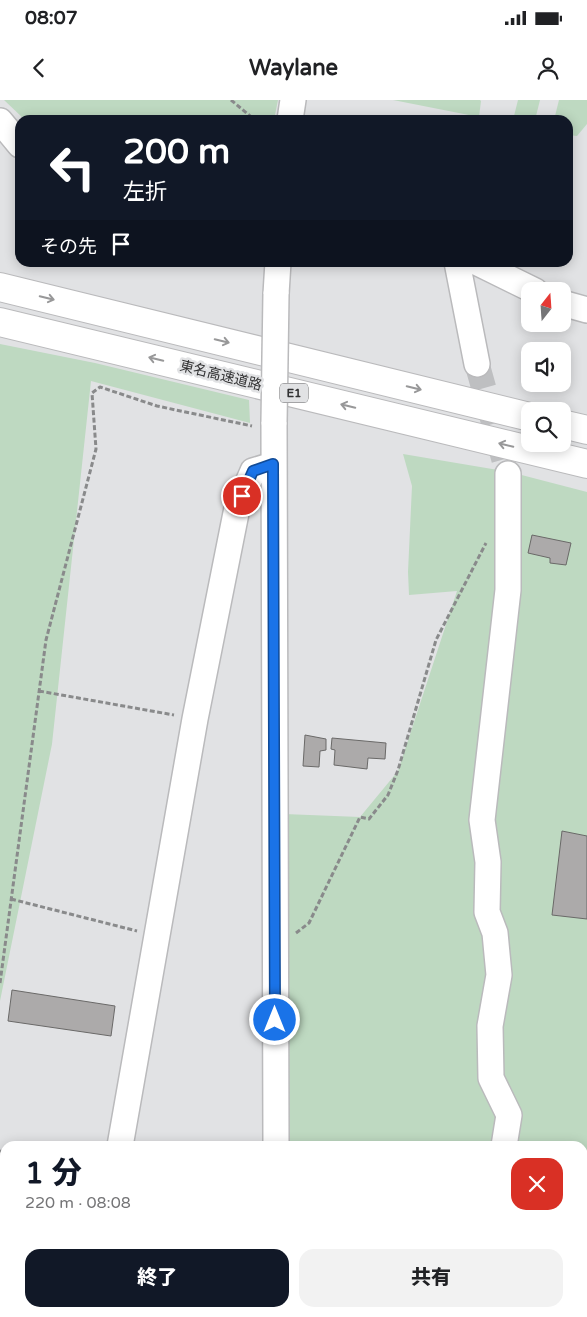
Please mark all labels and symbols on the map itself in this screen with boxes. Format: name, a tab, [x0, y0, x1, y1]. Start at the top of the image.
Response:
north arrow	[521, 282, 571, 332]
one-way arrow	[39, 294, 55, 303]
one-way arrow	[214, 337, 230, 346]
one-way arrow	[148, 354, 164, 363]
street label: 東名高速道路	[178, 357, 264, 394]
road number: E1	[280, 384, 308, 402]
one-way arrow	[405, 384, 421, 393]
one-way arrow	[340, 401, 356, 410]
one-way arrow	[498, 440, 514, 449]
pin	[221, 475, 263, 517]
position arrow	[248, 993, 300, 1045]

